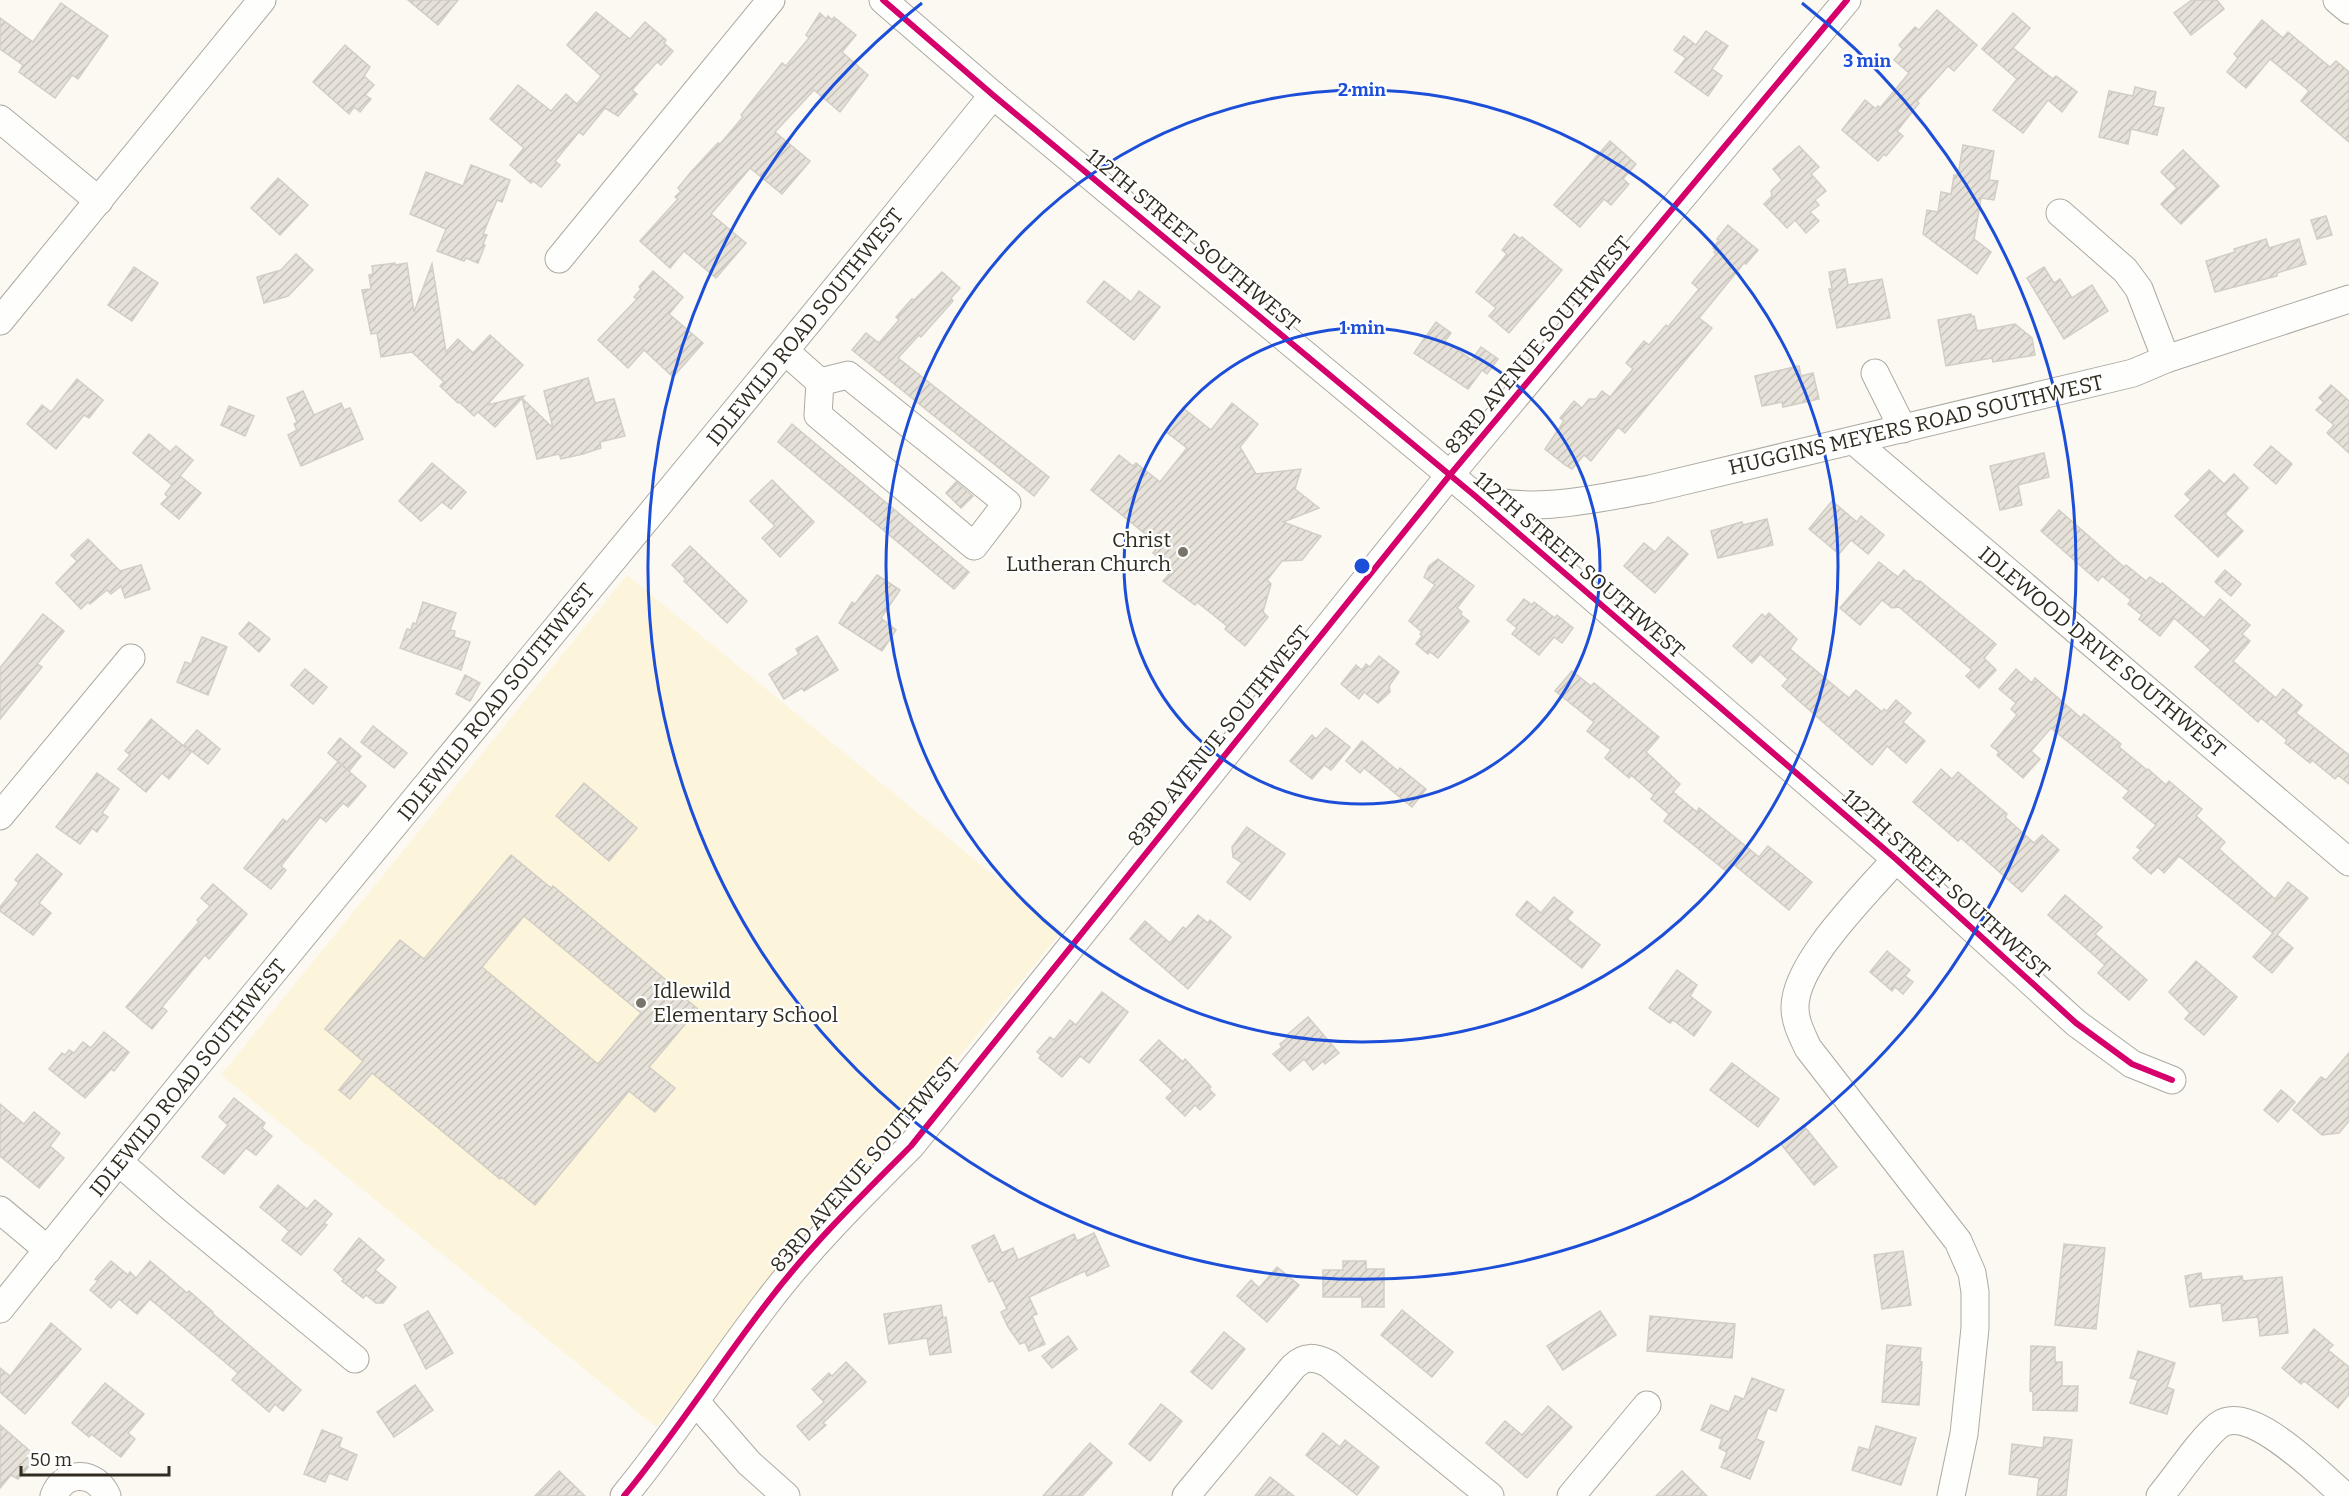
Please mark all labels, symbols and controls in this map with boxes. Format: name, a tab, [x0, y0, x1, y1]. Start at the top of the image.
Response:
text: 3 min	[1843, 50, 1891, 72]
text: 2 min	[1338, 79, 1386, 101]
street label: 112TH STREET SOUTHWEST	[1081, 143, 1305, 337]
street label: IDLEWILD ROAD SOUTHWEST	[701, 203, 909, 451]
street label: 83RD AVENUE SOUTHWEST	[1439, 231, 1637, 459]
text: 1 min	[1339, 317, 1385, 339]
street label: HUGGINS MEYERS ROAD SOUTHWEST	[1726, 369, 2106, 481]
street label: 112TH STREET SOUTHWEST	[1468, 466, 1690, 664]
place label: Christ Lutheran Church	[1006, 527, 1171, 577]
street label: IDLEWOOD DRIVE SOUTHWEST	[1973, 541, 2231, 763]
marker: Christ Lutheran Church	[1176, 545, 1190, 559]
centre of rings	[1352, 556, 1372, 576]
street label: IDLEWILD ROAD SOUTHWEST	[392, 578, 600, 826]
street label: 83RD AVENUE SOUTHWEST	[1122, 621, 1316, 851]
street label: 112TH STREET SOUTHWEST	[1837, 784, 2055, 984]
street label: IDLEWILD ROAD SOUTHWEST	[84, 954, 292, 1202]
place label: Idlewild Elementary School	[653, 978, 838, 1028]
marker: Idlewild Elementary School	[634, 996, 648, 1010]
street label: 83RD AVENUE SOUTHWEST	[765, 1052, 965, 1278]
scale bar	[21, 1439, 170, 1477]
text: 50 m	[30, 1449, 72, 1471]

